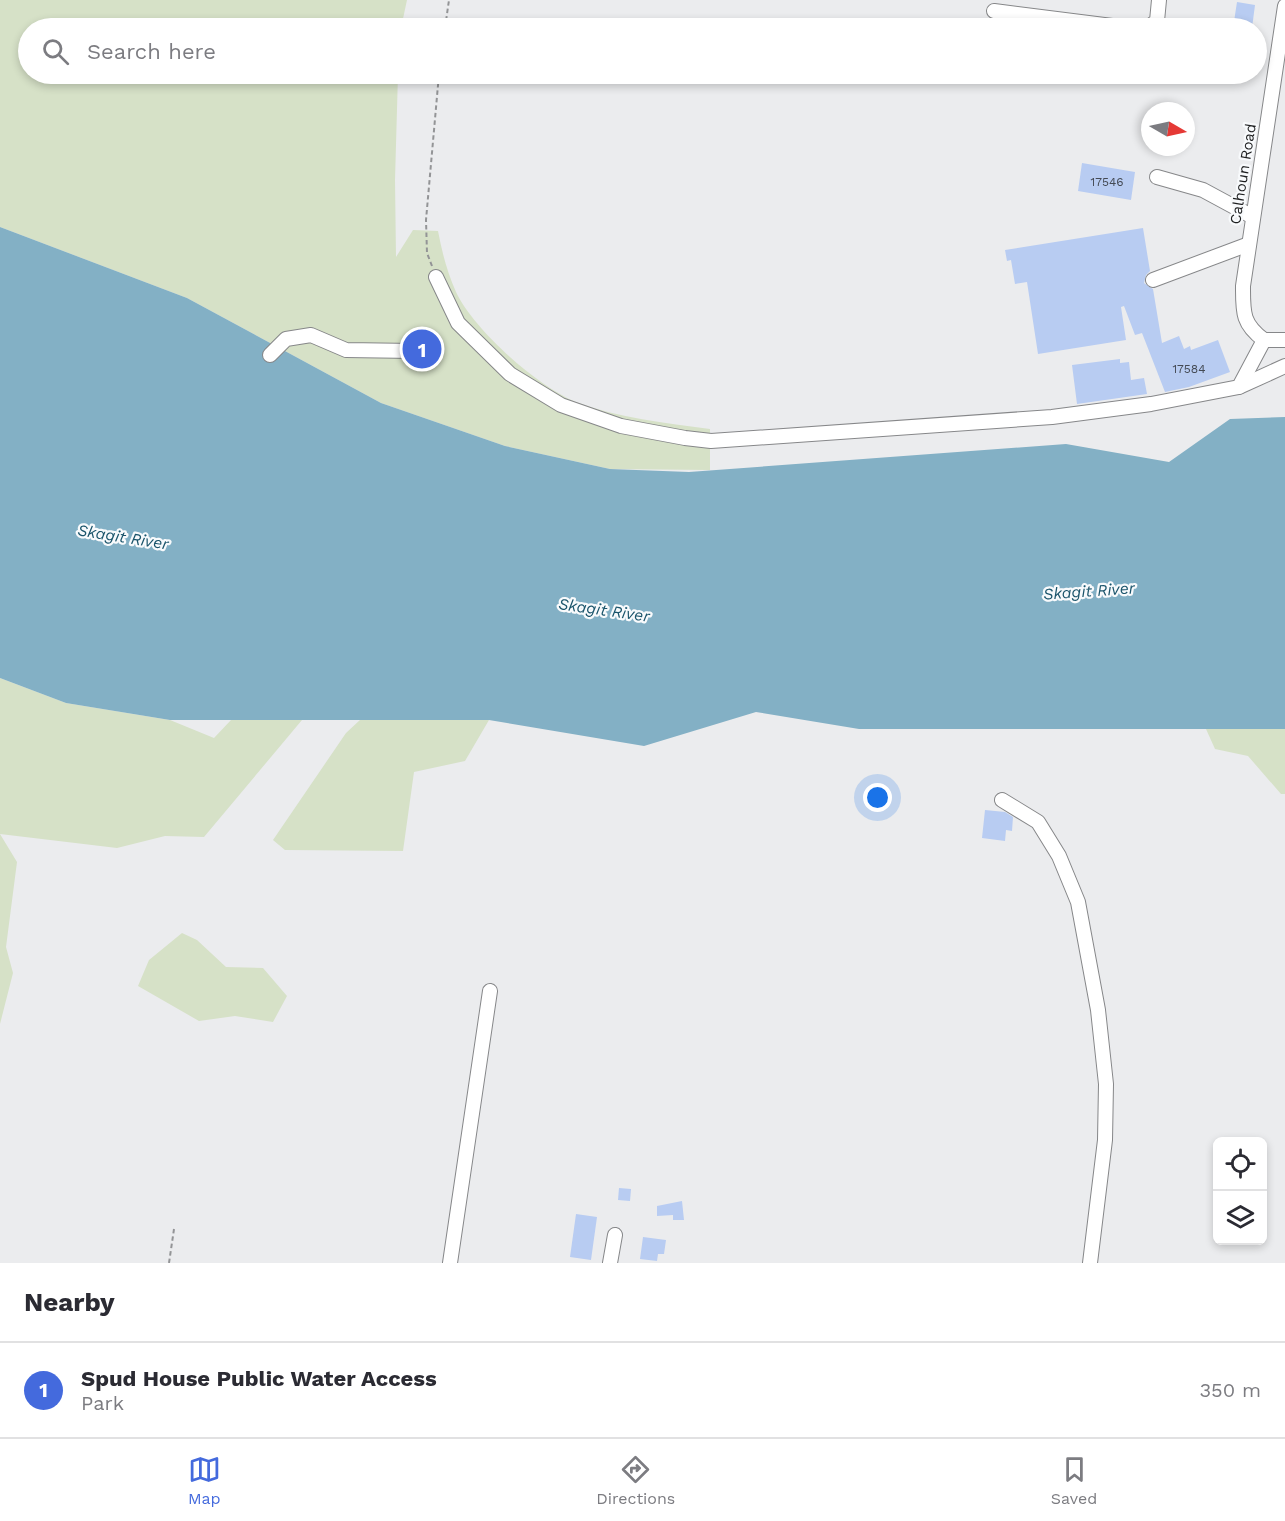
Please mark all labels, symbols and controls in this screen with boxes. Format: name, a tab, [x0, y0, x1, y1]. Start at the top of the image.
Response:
search box	[18, 18, 1267, 84]
icon: search	[39, 35, 72, 68]
text: Search here	[87, 39, 216, 64]
north arrow	[1141, 102, 1195, 156]
street label: Calhoun Road	[1226, 122, 1260, 226]
house number: 17546	[1090, 175, 1124, 189]
pin: 1	[402, 326, 442, 372]
house number: 17584	[1172, 362, 1206, 376]
water label: Skagit River	[76, 520, 171, 554]
water label: Skagit River	[1042, 578, 1136, 604]
water label: Skagit River	[557, 594, 652, 626]
your location	[863, 783, 892, 812]
map controls	[1213, 1137, 1267, 1245]
button: locate	[1213, 1137, 1267, 1191]
button: layers	[1213, 1191, 1267, 1245]
text: Nearby	[24, 1287, 115, 1317]
text: Spud House Public Water Access	[81, 1366, 437, 1391]
text: 1	[39, 1378, 48, 1402]
text: 350 m	[1199, 1378, 1261, 1402]
text: Park	[81, 1391, 124, 1415]
tab: Map	[188, 1453, 221, 1508]
tab: Directions	[596, 1453, 675, 1508]
tab: Saved	[1051, 1453, 1097, 1508]

